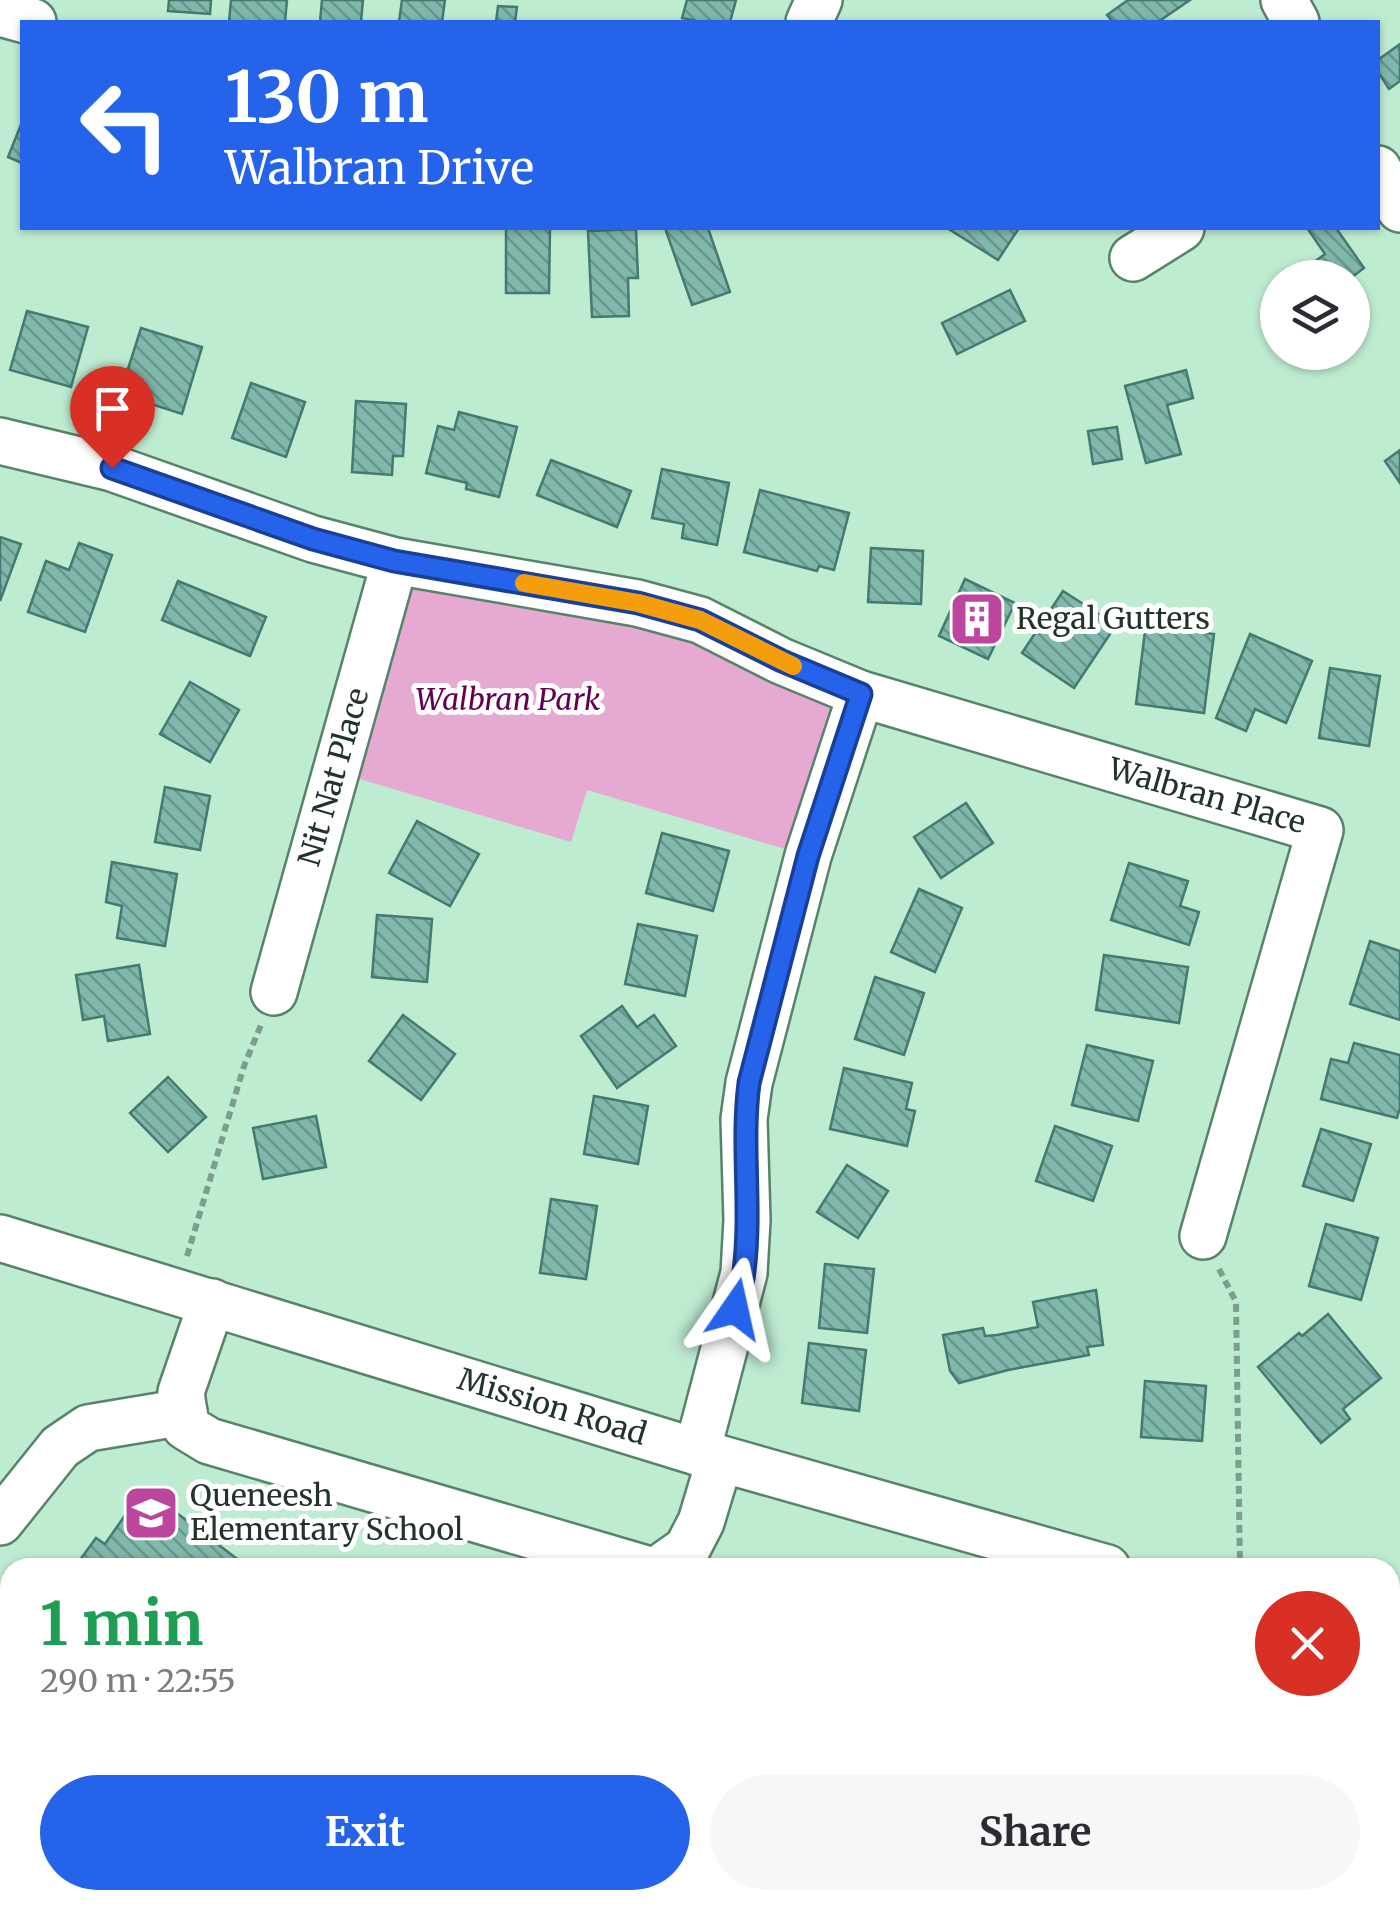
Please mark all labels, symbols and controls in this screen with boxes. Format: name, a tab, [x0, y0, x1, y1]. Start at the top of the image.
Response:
text: 130 m	[225, 53, 429, 141]
icon: left	[60, 60, 190, 190]
text: Walbran Drive	[225, 140, 534, 196]
map controls	[1260, 260, 1370, 370]
button: layers	[1260, 260, 1370, 370]
pin	[70, 366, 155, 469]
icon: arrive	[85, 381, 140, 436]
building icon: Regal Gutters	[947, 589, 1007, 649]
place label: Regal Gutters	[1016, 599, 1210, 637]
park label: Walbran Park	[416, 680, 601, 718]
street label: Nit Nat Place	[289, 683, 377, 870]
street label: Walbran Place	[1104, 749, 1310, 841]
position arrow	[683, 1257, 787, 1361]
street label: Mission Road	[453, 1359, 651, 1453]
place label: Queneesh Elementary School	[190, 1476, 463, 1548]
school or university icon: Queneesh Elementary School	[121, 1483, 181, 1543]
text: 1 min	[40, 1586, 203, 1661]
button: close	[1255, 1591, 1360, 1696]
text: 290 m · 22:55	[40, 1661, 236, 1701]
button: Exit	[40, 1775, 690, 1890]
button: Share	[710, 1775, 1360, 1890]

